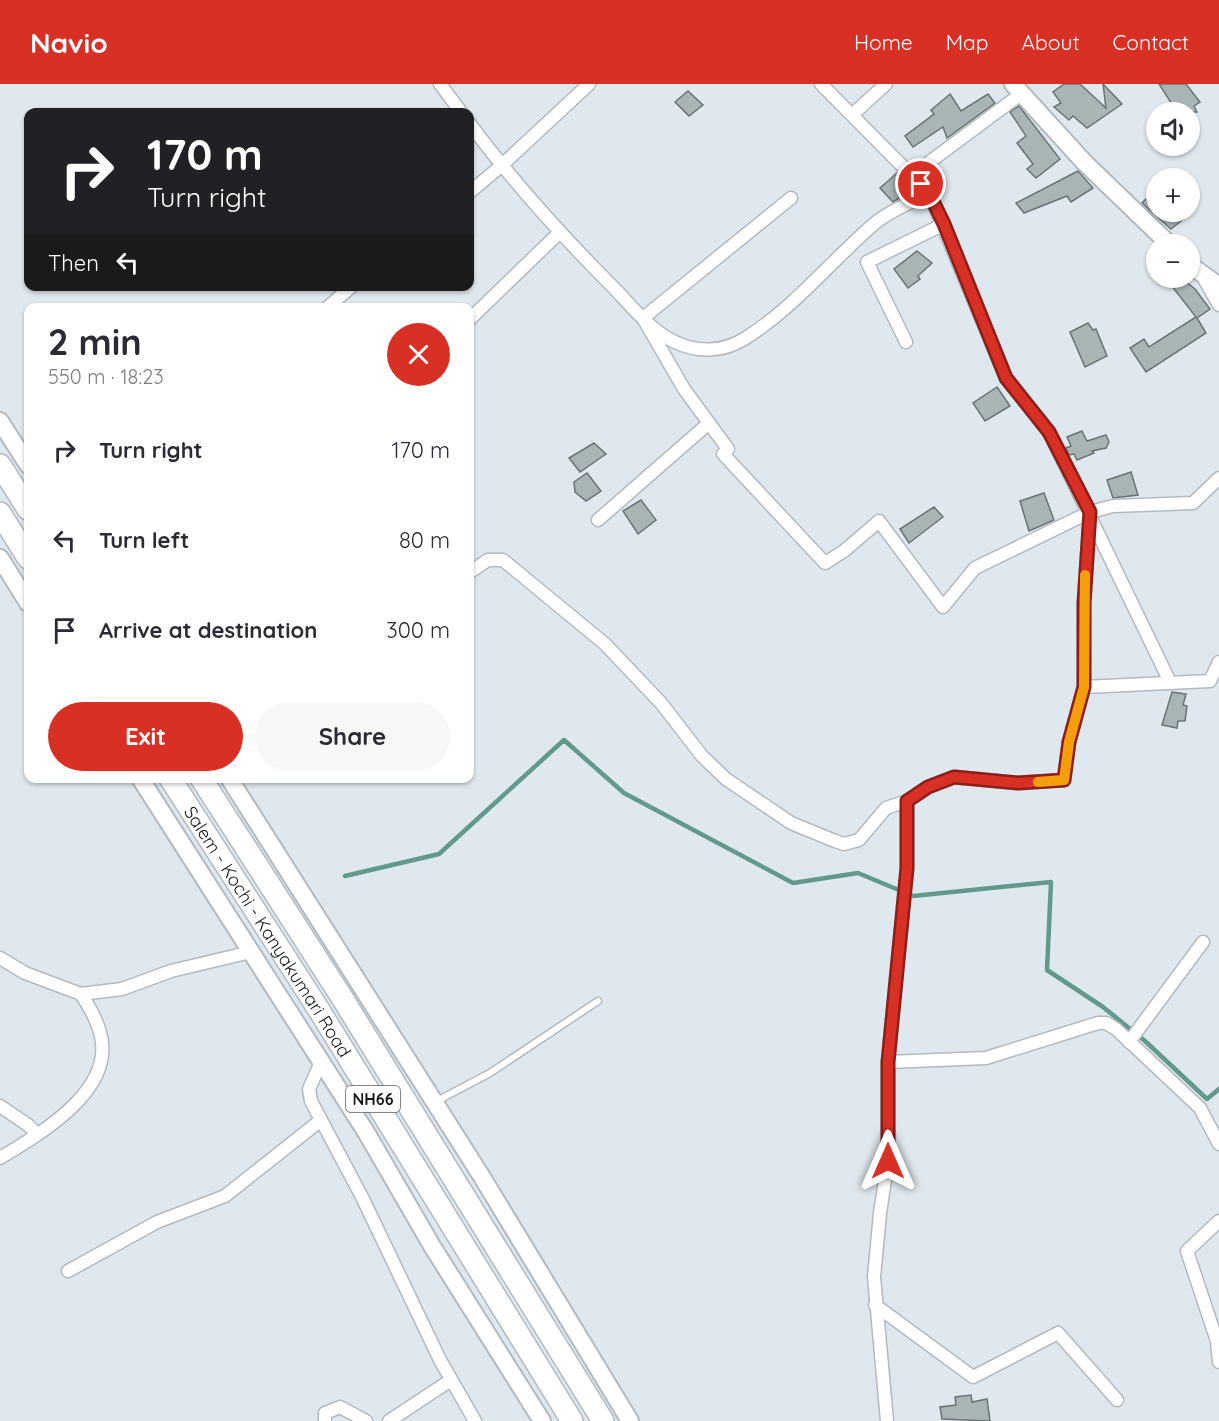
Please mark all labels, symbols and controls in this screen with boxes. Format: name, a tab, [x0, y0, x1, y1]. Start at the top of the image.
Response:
text: Navio	[30, 25, 108, 60]
text: Home	[854, 29, 913, 55]
text: Map	[946, 29, 989, 55]
text: About	[1022, 29, 1080, 55]
text: Contact	[1113, 29, 1189, 55]
map controls	[1146, 102, 1200, 288]
button: sound	[1146, 102, 1200, 156]
text: 170 m	[147, 128, 263, 181]
icon: right	[48, 132, 126, 210]
pin	[895, 158, 946, 209]
icon: arrive	[904, 167, 937, 200]
button: +	[1146, 168, 1200, 222]
text: Turn right	[147, 180, 266, 214]
button: −	[1146, 234, 1200, 288]
icon: left	[111, 246, 144, 279]
text: Then	[48, 249, 99, 277]
text: 2 min	[48, 319, 142, 364]
button: close	[387, 323, 450, 386]
text: 550 m · 18:23	[48, 364, 164, 389]
icon: right	[48, 434, 81, 467]
text: Turn right	[99, 436, 203, 464]
text: 170 m	[391, 436, 450, 464]
icon: left	[48, 524, 81, 557]
text: Turn left	[99, 526, 189, 554]
text: 80 m	[399, 526, 450, 554]
icon: arrive	[48, 614, 81, 647]
text: Arrive at destination	[99, 616, 317, 644]
text: 300 m	[386, 616, 450, 644]
button: Exit	[48, 702, 243, 771]
button: Share	[255, 702, 450, 771]
street label: Salem - Kochi - Kanyakumari Road	[179, 801, 357, 1061]
road number: NH66	[346, 1086, 400, 1112]
position arrow	[856, 1129, 920, 1193]

